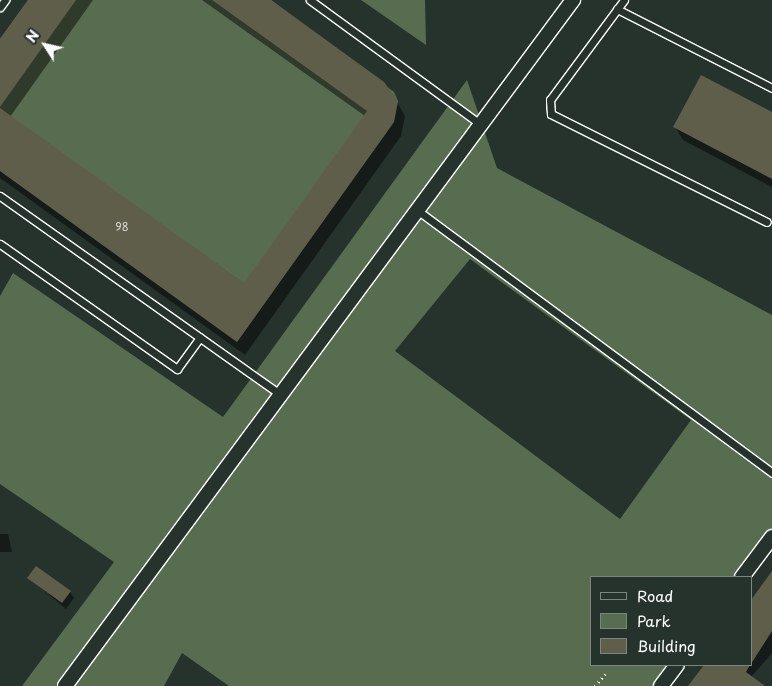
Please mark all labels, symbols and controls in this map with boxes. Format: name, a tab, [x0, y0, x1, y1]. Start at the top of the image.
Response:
north arrow	[20, 20, 70, 70]
text: N	[21, 26, 44, 47]
house number: 98	[115, 220, 129, 234]
legend	[590, 576, 752, 666]
text: Road	[637, 584, 673, 607]
text: Park	[637, 609, 671, 632]
text: Building	[637, 634, 696, 657]

